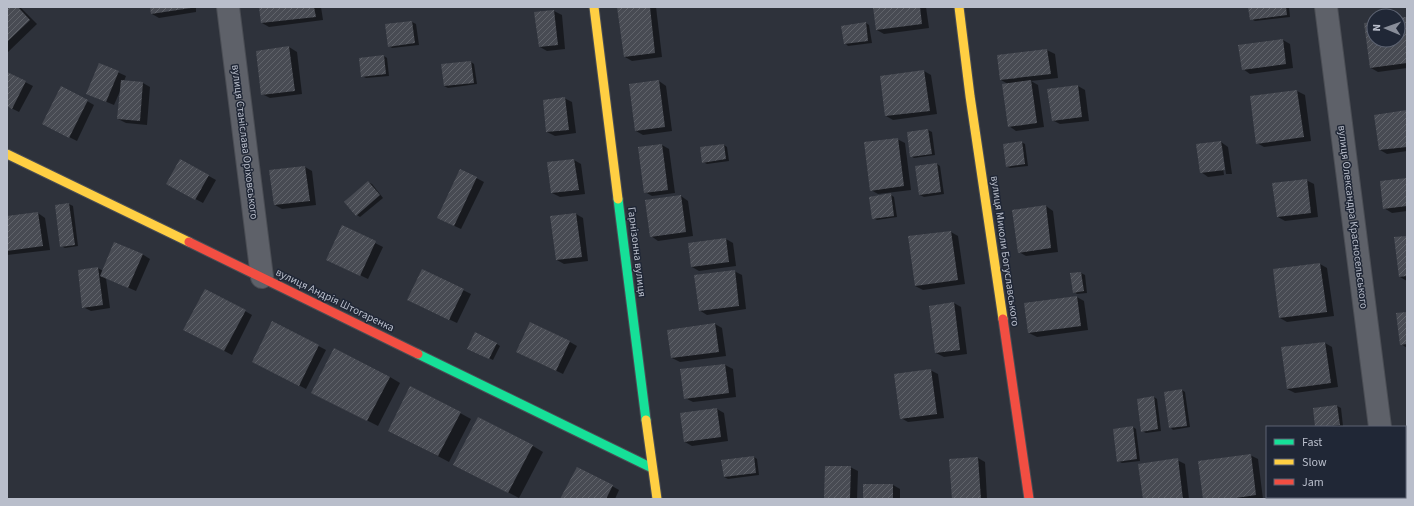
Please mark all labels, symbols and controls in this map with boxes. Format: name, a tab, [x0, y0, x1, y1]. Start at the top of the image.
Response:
north arrow	[1366, 8, 1406, 48]
text: N	[1369, 24, 1384, 32]
street label: вулиця Станіслава Оріховського	[228, 64, 262, 220]
street label: вулиця Олександра Красносельського	[1334, 124, 1372, 310]
street label: вулиця Миколи Богуславського	[987, 175, 1023, 327]
street label: Гарнізонна вулиця	[624, 206, 650, 298]
street label: вулиця Андрія Штогаренка	[273, 265, 397, 335]
legend	[1266, 426, 1406, 498]
text: Fast	[1302, 434, 1322, 451]
text: Slow	[1302, 454, 1327, 471]
text: Jam	[1302, 474, 1324, 491]

